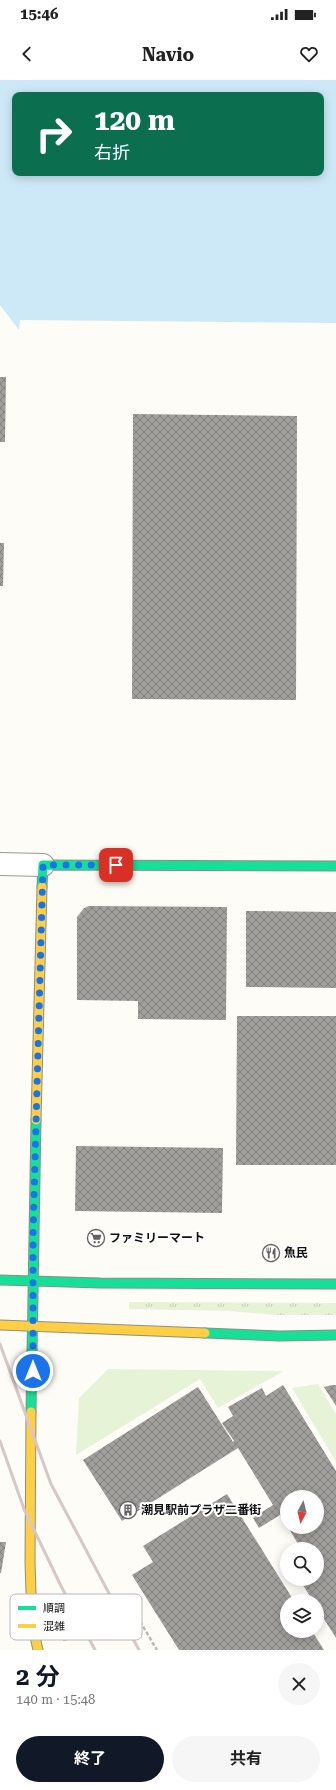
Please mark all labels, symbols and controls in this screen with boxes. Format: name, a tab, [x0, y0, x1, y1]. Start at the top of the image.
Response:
text: 15:46	[20, 5, 58, 23]
icon: back	[16, 43, 38, 65]
icon: heart	[298, 43, 320, 65]
text: Navio	[142, 44, 194, 65]
text: 120 m	[94, 104, 175, 137]
icon: right	[28, 108, 80, 160]
text: 右折	[94, 142, 130, 163]
pin	[99, 848, 133, 882]
icon: arrive	[105, 854, 127, 876]
supermarket icon: ファミリーマート	[86, 1228, 106, 1248]
place label: ファミリーマート	[109, 1231, 205, 1245]
restaurant icon: 魚民	[261, 1243, 281, 1263]
place label: 魚民	[284, 1246, 308, 1260]
position arrow	[12, 1350, 54, 1392]
north arrow	[280, 1490, 324, 1534]
map controls	[280, 1490, 324, 1638]
building icon: 潮見駅前プラザ二番街	[118, 1500, 138, 1520]
place label: 潮見駅前プラザ二番街	[141, 1503, 261, 1517]
button: search	[280, 1542, 324, 1586]
legend	[10, 1594, 142, 1640]
button: layers	[280, 1594, 324, 1638]
text: 順調	[43, 1602, 65, 1615]
text: 混雑	[43, 1620, 65, 1633]
text: 2 分	[16, 1663, 60, 1691]
button: close	[278, 1663, 320, 1705]
text: 140 m · 15:48	[16, 1692, 95, 1707]
button: 終了	[16, 1736, 164, 1782]
button: 共有	[172, 1736, 320, 1782]

